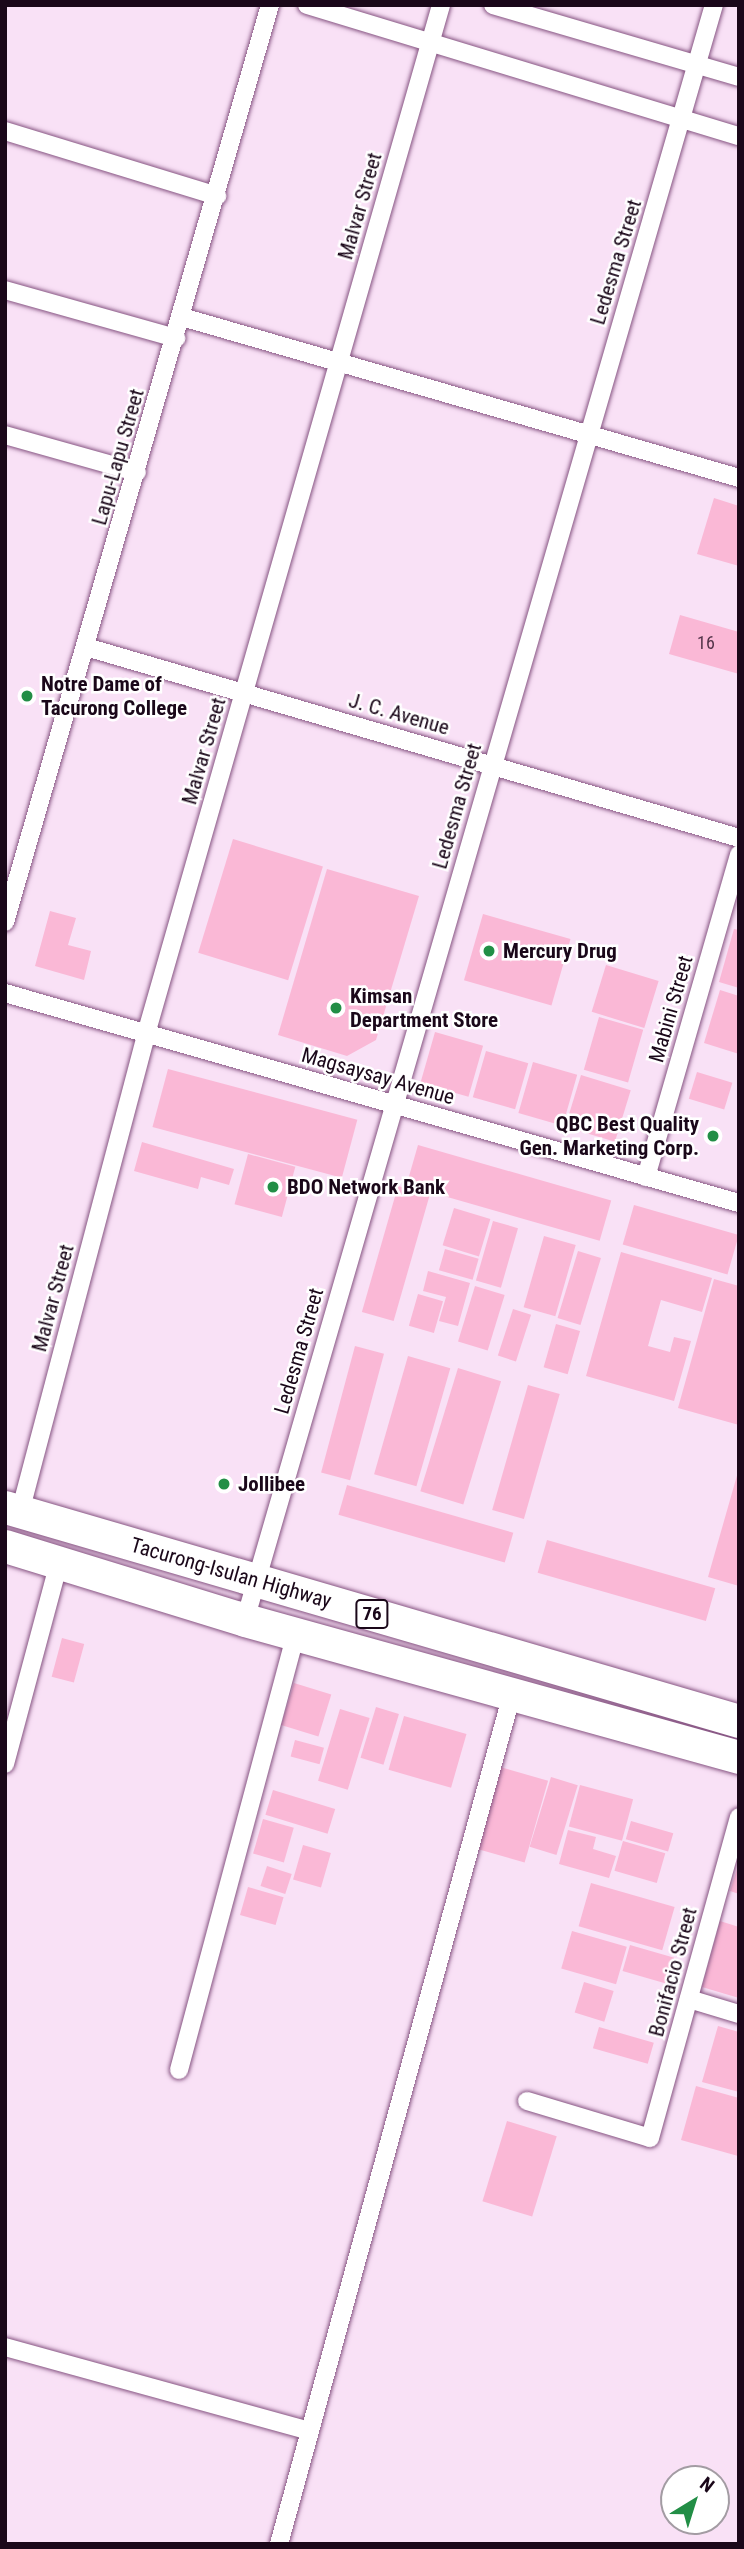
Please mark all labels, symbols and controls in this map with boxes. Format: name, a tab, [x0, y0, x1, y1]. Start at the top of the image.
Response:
street label: Malvar Street	[333, 150, 387, 262]
street label: Ledesma Street	[585, 196, 647, 328]
street label: Lapu-Lapu Street	[87, 386, 149, 528]
house number: 16	[697, 632, 715, 654]
place label: Notre Dame of Tacurong College	[41, 671, 187, 721]
marker: Notre Dame of Tacurong College	[19, 688, 35, 704]
street label: J. C. Avenue	[346, 688, 452, 740]
street label: Malvar Street	[177, 695, 231, 807]
street label: Ledesma Street	[427, 740, 487, 872]
place label: Mercury Drug	[503, 938, 617, 964]
marker: Mercury Drug	[481, 943, 497, 959]
street label: Mabini Street	[644, 953, 698, 1065]
place label: Kimsan Department Store	[350, 983, 498, 1033]
marker: Kimsan Department Store	[328, 1000, 344, 1016]
street label: Magsaysay Avenue	[299, 1042, 457, 1110]
place label: QBC Best Quality Gen. Marketing Corp.	[519, 1111, 699, 1161]
marker: QBC Best Quality Gen. Marketing Corp.	[705, 1128, 721, 1144]
place label: BDO Network Bank	[287, 1174, 445, 1200]
marker: BDO Network Bank	[265, 1179, 281, 1195]
street label: Malvar Street	[27, 1242, 79, 1354]
street label: Ledesma Street	[269, 1285, 329, 1417]
place label: Jollibee	[238, 1471, 305, 1497]
marker: Jollibee	[216, 1476, 232, 1492]
street label: Tacurong-Isulan Highway	[128, 1532, 334, 1614]
road number: 76	[354, 1598, 390, 1630]
street label: Bonifacio Street	[644, 1905, 702, 2039]
north arrow	[660, 2465, 730, 2535]
text: N	[695, 2472, 719, 2497]

